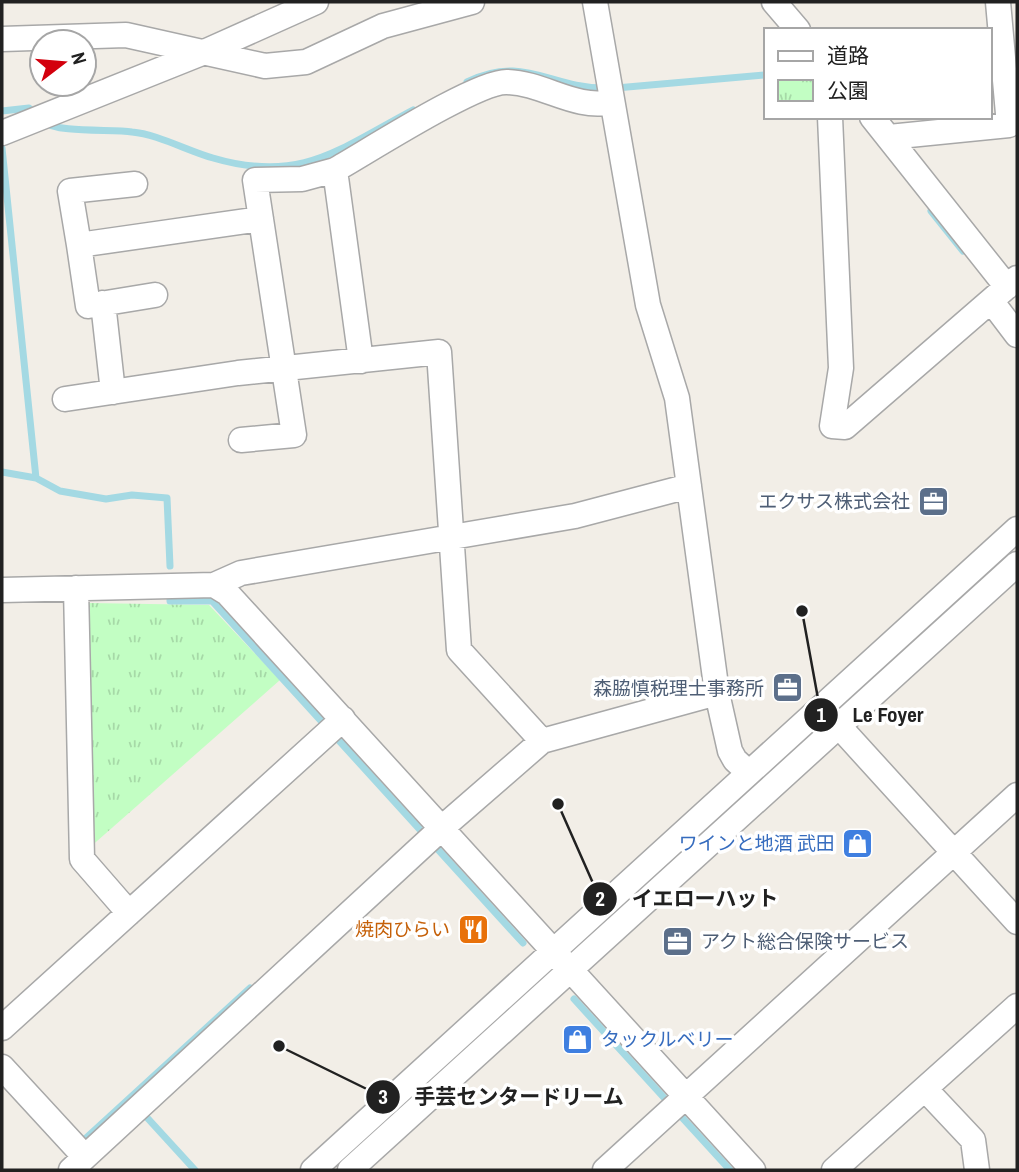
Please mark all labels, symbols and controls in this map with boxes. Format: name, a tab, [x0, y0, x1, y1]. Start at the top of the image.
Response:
north arrow	[28, 28, 98, 98]
legend	[764, 28, 991, 119]
text: 道路	[827, 41, 869, 70]
text: N	[65, 49, 93, 67]
text: 公園	[827, 76, 869, 105]
office icon: エクサス株式会社	[916, 484, 950, 518]
place label: エクサス株式会社	[758, 488, 910, 514]
office icon: 森脇慎税理士事務所	[770, 671, 804, 705]
place label: 森脇慎税理士事務所	[593, 675, 764, 701]
callout: Le Foyer	[804, 694, 938, 736]
text: 1	[816, 700, 826, 729]
text: Le Foyer	[853, 700, 924, 729]
shop icon: ワインと地酒 武田	[841, 826, 875, 860]
place label: ワインと地酒 武田	[679, 830, 835, 856]
callout: イエローハット	[583, 878, 793, 920]
text: 2	[595, 884, 605, 913]
text: イエローハット	[632, 884, 778, 913]
restaurant icon: 焼肉ひらい	[456, 912, 490, 946]
place label: 焼肉ひらい	[355, 916, 450, 942]
office icon: アクト総合保険サービス	[661, 924, 695, 958]
place label: アクト総合保険サービス	[701, 928, 909, 954]
shop icon: タックルベリー	[561, 1022, 595, 1056]
place label: タックルベリー	[601, 1026, 733, 1052]
callout: 手芸センタードリーム	[365, 1076, 638, 1118]
text: 3	[378, 1082, 388, 1111]
text: 手芸センタードリーム	[414, 1082, 624, 1111]

